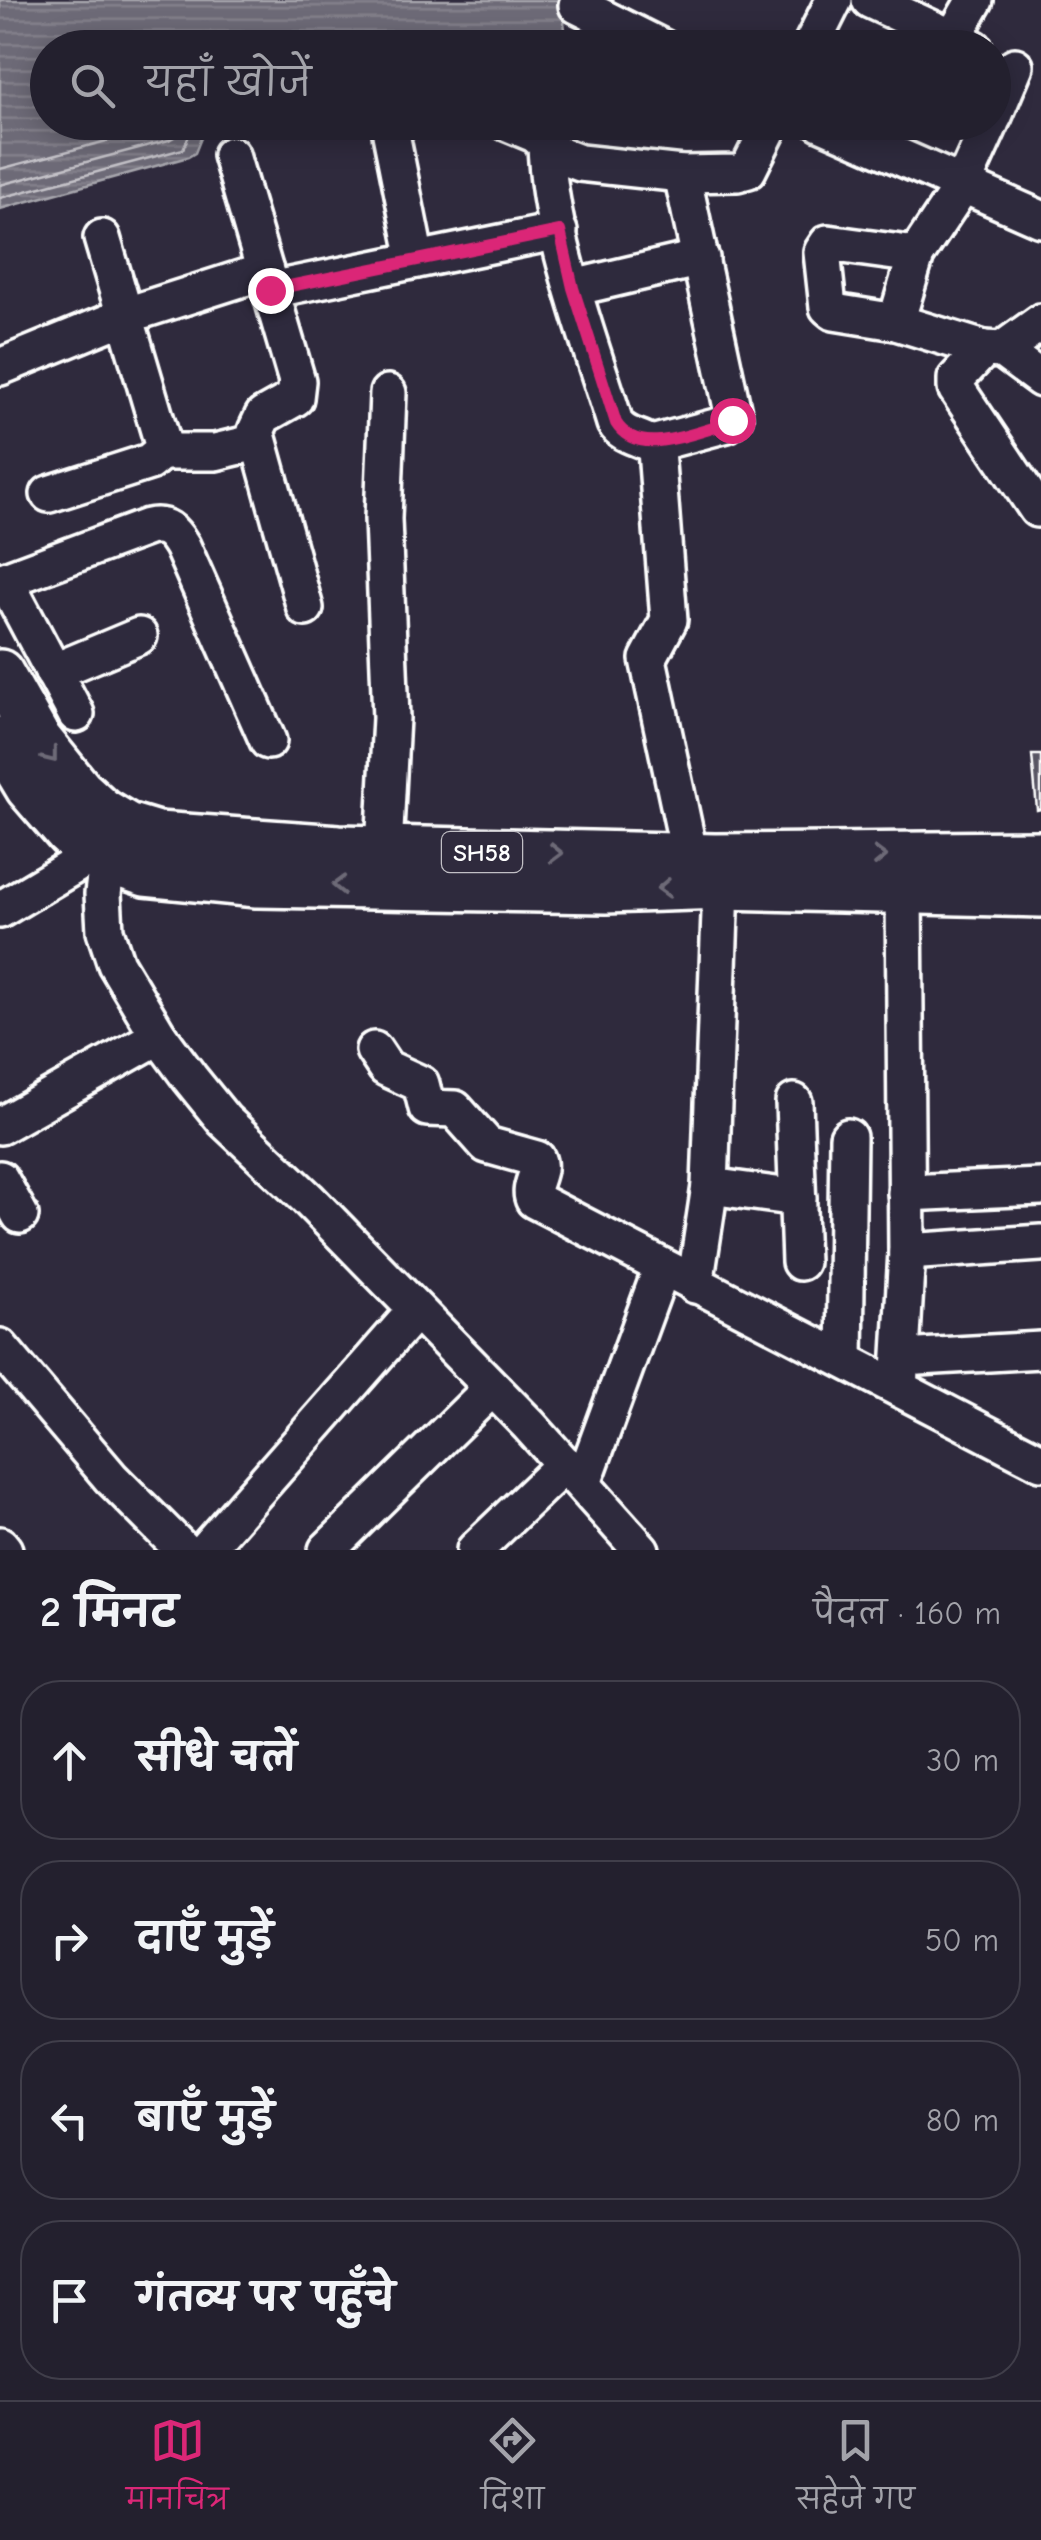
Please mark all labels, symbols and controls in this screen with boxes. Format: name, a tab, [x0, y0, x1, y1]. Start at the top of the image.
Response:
search box	[30, 30, 1011, 140]
icon: search	[65, 58, 120, 113]
text: यहाँ खोजें	[145, 61, 311, 105]
route end	[248, 268, 294, 314]
route start	[710, 398, 756, 444]
one-way arrow	[39, 744, 57, 762]
road number: SH58	[442, 832, 522, 872]
one-way arrow	[548, 843, 564, 864]
one-way arrow	[873, 845, 889, 866]
one-way arrow	[330, 875, 346, 896]
one-way arrow	[655, 878, 671, 899]
text: 2 मिनट	[40, 1588, 178, 1637]
text: पैदल · 160 m	[813, 1595, 1001, 1632]
icon: ahead	[42, 1733, 97, 1788]
text: सीधे चलें	[137, 1736, 296, 1780]
text: 30 m	[926, 1742, 999, 1779]
icon: right	[42, 1913, 97, 1968]
text: दाएँ मुड़ें	[137, 1916, 273, 1960]
text: 50 m	[925, 1922, 999, 1959]
icon: left	[42, 2093, 97, 2148]
text: बाएँ मुड़ें	[137, 2096, 274, 2140]
text: 80 m	[926, 2102, 999, 2139]
icon: arrive	[42, 2273, 97, 2328]
text: गंतव्य पर पहुँचे	[137, 2276, 395, 2320]
tab: मानचित्र	[126, 2413, 229, 2530]
tab: दिशा	[481, 2413, 544, 2530]
tab: सहेजे गए	[796, 2413, 915, 2530]

